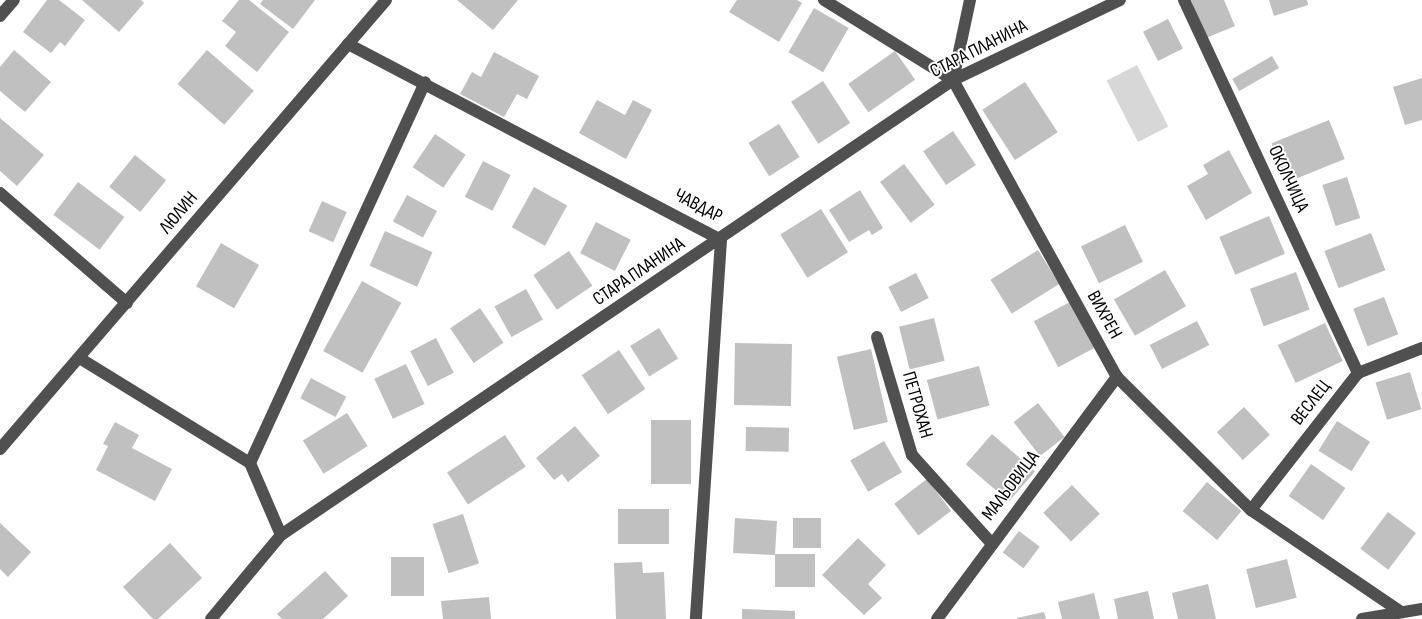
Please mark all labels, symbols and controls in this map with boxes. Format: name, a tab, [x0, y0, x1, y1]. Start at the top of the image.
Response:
street label: СТАРА ПЛАНИНА	[927, 15, 1031, 83]
street label: ОКОЛЧИЦА	[1263, 142, 1313, 216]
street label: ЧАВДАР	[670, 184, 726, 228]
street label: ЛЮЛИН	[155, 187, 203, 239]
street label: СТАРА ПЛАНИНА	[589, 233, 689, 311]
street label: ВИХРЕН	[1082, 287, 1126, 343]
street label: ПЕТРОХАН	[897, 369, 937, 441]
street label: ВЕСЛЕЦ	[1286, 376, 1336, 430]
street label: МАЛЬОВИЦА	[977, 447, 1045, 525]

